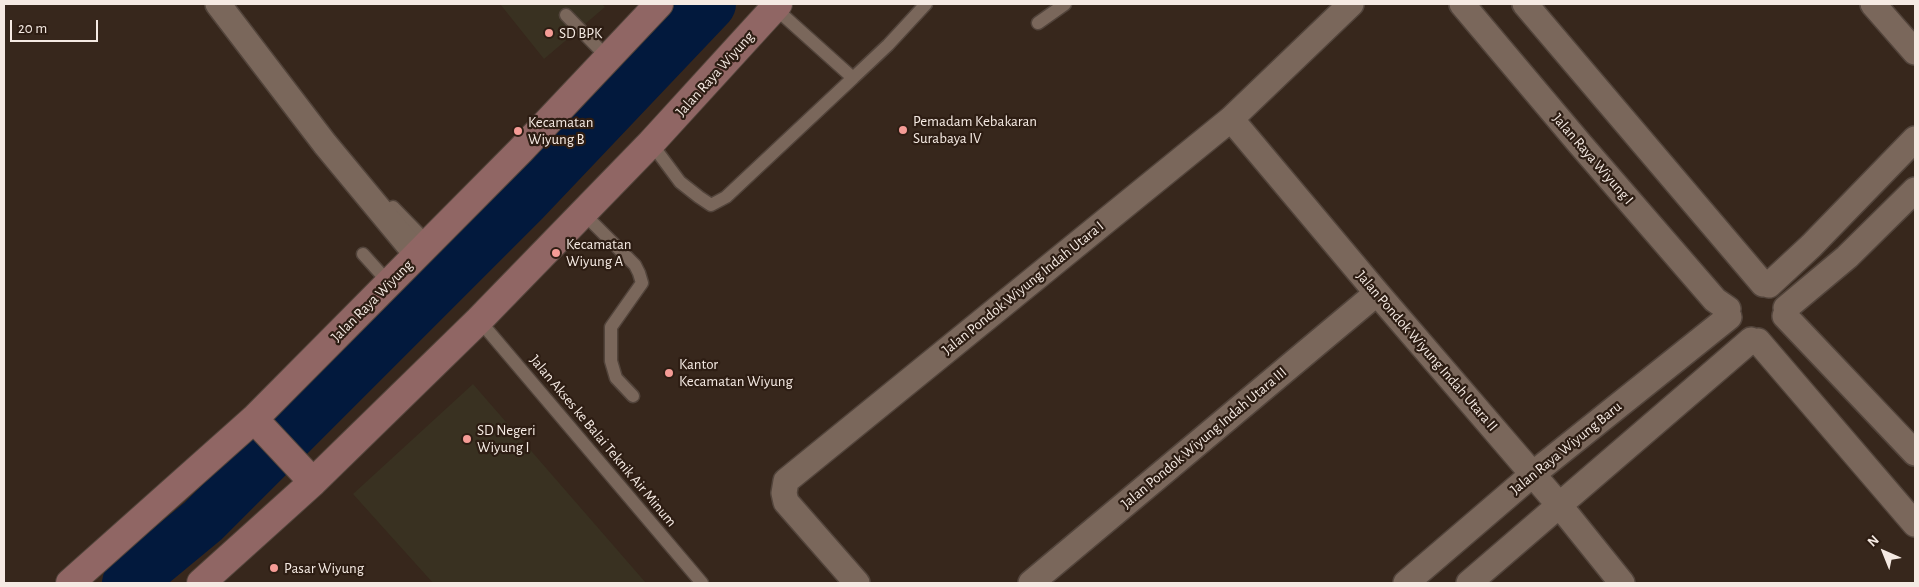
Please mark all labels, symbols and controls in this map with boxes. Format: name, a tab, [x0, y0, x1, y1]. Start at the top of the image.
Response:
scale bar	[12, 10, 100, 42]
text: 20 m	[18, 21, 47, 36]
place label: SD BPK	[559, 24, 602, 42]
marker: SD BPK	[543, 27, 555, 39]
street label: Jalan Raya Wiyung	[672, 28, 758, 120]
street label: Jalan Raya Wiyung I	[1549, 110, 1637, 208]
place label: Pemadam Kebakaran Surabaya IV	[913, 112, 1037, 147]
place label: Kecamatan Wiyung B	[528, 113, 593, 148]
marker: Pemadam Kebakaran Surabaya IV	[897, 124, 909, 136]
marker: Kecamatan Wiyung B	[512, 125, 524, 137]
street label: Jalan Pondok Wiyung Indah Utara I	[939, 217, 1107, 359]
place label: Kecamatan Wiyung A	[566, 235, 631, 270]
marker: Kecamatan Wiyung A	[550, 247, 562, 259]
street label: Jalan Raya Wiyung	[327, 256, 417, 346]
street label: Jalan Pondok Wiyung Indah Utara II	[1352, 267, 1502, 435]
street label: Jalan Akses ke Balai Teknik Air Minum	[526, 351, 680, 531]
place label: Kantor Kecamatan Wiyung	[679, 355, 793, 390]
street label: Jalan Pondok Wiyung Indah Utara III	[1118, 363, 1290, 513]
marker: Kantor Kecamatan Wiyung	[663, 367, 675, 379]
street label: Jalan Raya Wiyung Baru	[1507, 398, 1625, 498]
place label: SD Negeri Wiyung I	[477, 421, 536, 456]
marker: SD Negeri Wiyung I	[461, 433, 473, 445]
north arrow	[1859, 527, 1909, 577]
text: N	[1865, 533, 1882, 550]
place label: Pasar Wiyung	[284, 559, 364, 577]
marker: Pasar Wiyung	[268, 562, 280, 574]

